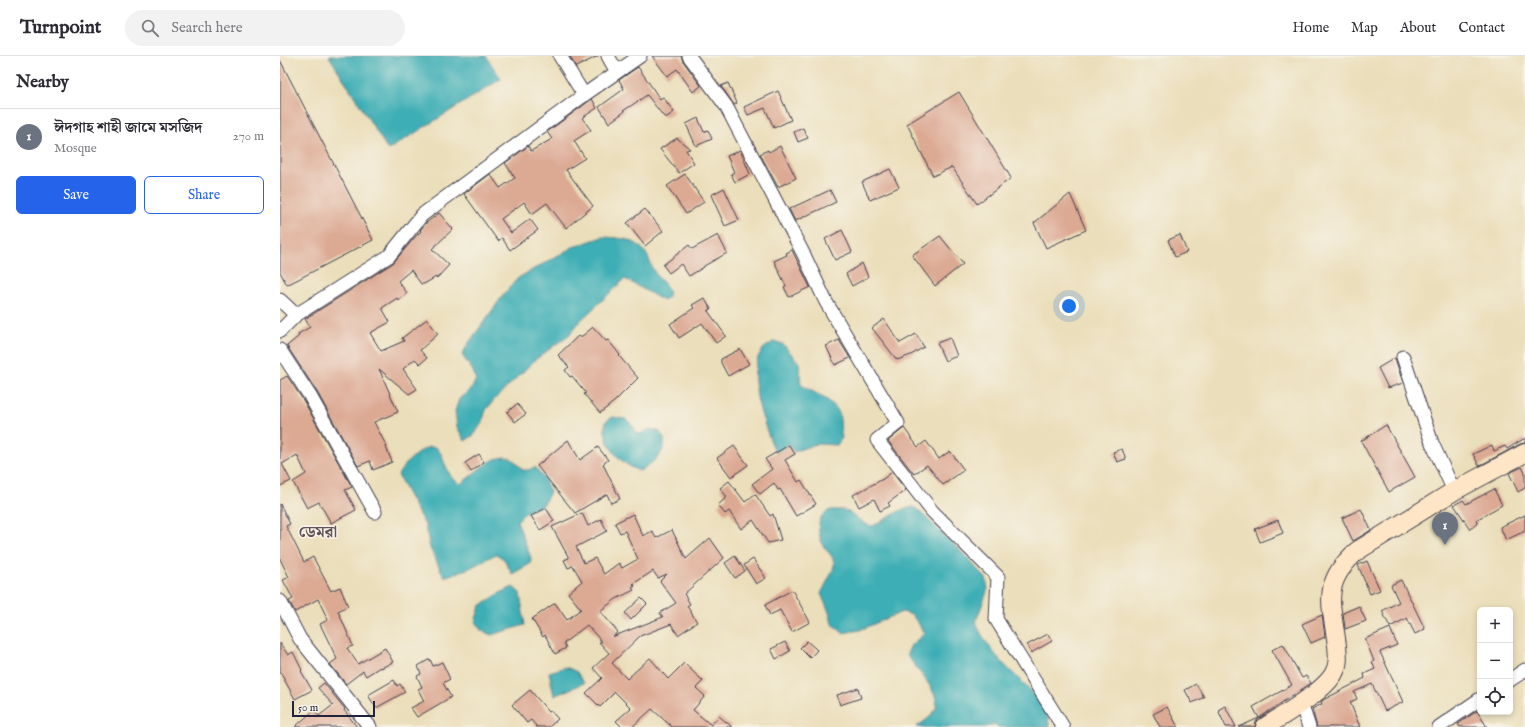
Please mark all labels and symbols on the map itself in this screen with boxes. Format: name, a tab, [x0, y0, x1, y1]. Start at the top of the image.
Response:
your location	[1059, 296, 1079, 316]
pin: 1	[1432, 512, 1458, 545]
district label: ডেমরা	[299, 523, 337, 543]
scale bar	[292, 699, 375, 718]

